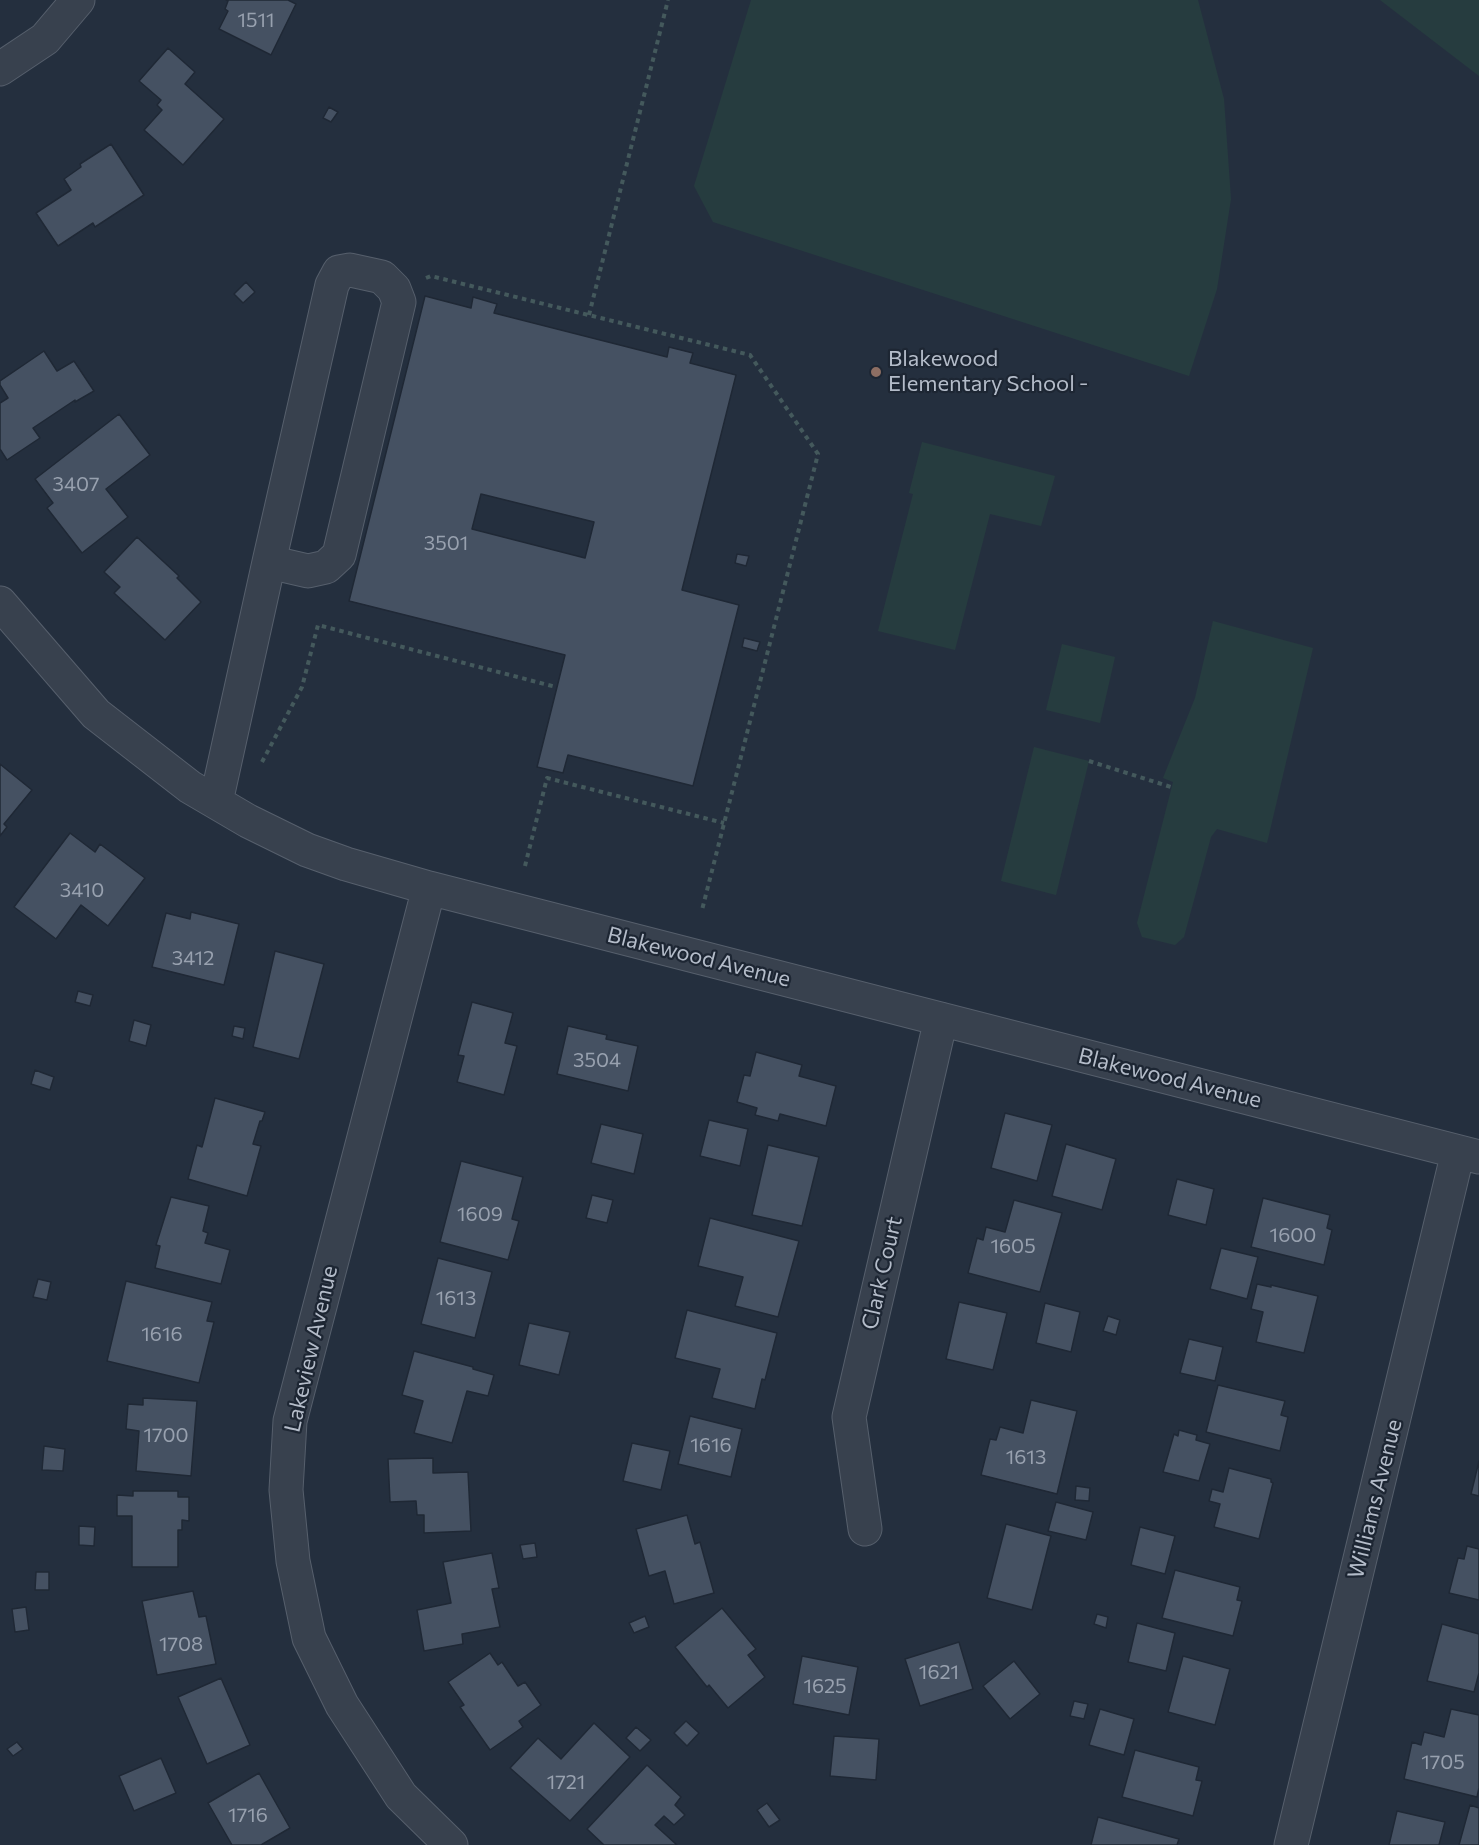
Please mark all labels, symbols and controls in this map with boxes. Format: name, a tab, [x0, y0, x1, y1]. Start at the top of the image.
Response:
house number: 1511	[237, 8, 275, 32]
place label: Blakewood Elementary School -	[888, 346, 1088, 398]
marker: Blakewood Elementary School -	[869, 365, 883, 379]
house number: 3407	[53, 472, 99, 496]
house number: 3501	[424, 531, 468, 555]
house number: 3410	[60, 878, 104, 902]
street label: Blakewood Avenue	[605, 921, 793, 993]
house number: 3412	[172, 946, 214, 970]
street label: Blakewood Avenue	[1076, 1042, 1264, 1114]
house number: 3504	[573, 1048, 621, 1072]
house number: 1609	[457, 1202, 503, 1226]
street label: Clark Court	[856, 1214, 908, 1332]
house number: 1600	[1270, 1223, 1316, 1247]
house number: 1605	[990, 1234, 1036, 1258]
street label: Lakeview Avenue	[279, 1263, 343, 1435]
house number: 1613	[436, 1286, 476, 1310]
house number: 1616	[141, 1322, 183, 1346]
street label: Williams Avenue	[1342, 1417, 1408, 1581]
house number: 1700	[143, 1423, 189, 1447]
house number: 1616	[690, 1433, 732, 1457]
house number: 1613	[1006, 1445, 1046, 1469]
house number: 1708	[159, 1632, 203, 1656]
house number: 1621	[919, 1660, 959, 1684]
house number: 1625	[803, 1674, 847, 1698]
house number: 1705	[1421, 1750, 1465, 1774]
house number: 1721	[547, 1770, 585, 1794]
house number: 1716	[228, 1803, 268, 1827]

